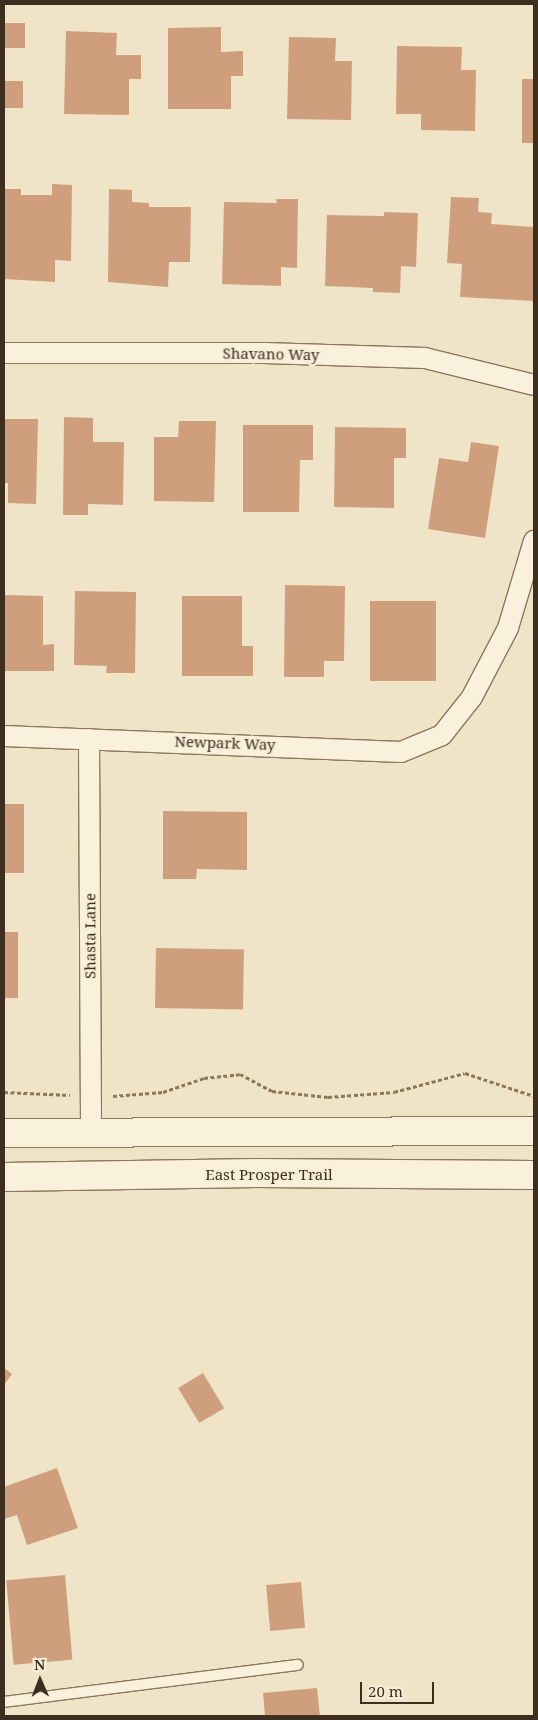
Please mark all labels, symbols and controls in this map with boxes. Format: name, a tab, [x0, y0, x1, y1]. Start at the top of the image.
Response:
street label: Shavano Way	[222, 344, 320, 364]
street label: Newpark Way	[174, 732, 276, 754]
street label: Shasta Lane	[81, 893, 99, 979]
street label: East Prosper Trail	[205, 1166, 333, 1184]
north arrow	[15, 1655, 65, 1705]
text: N	[34, 1655, 45, 1674]
scale bar	[363, 1672, 437, 1704]
text: 20 m	[368, 1681, 403, 1701]

